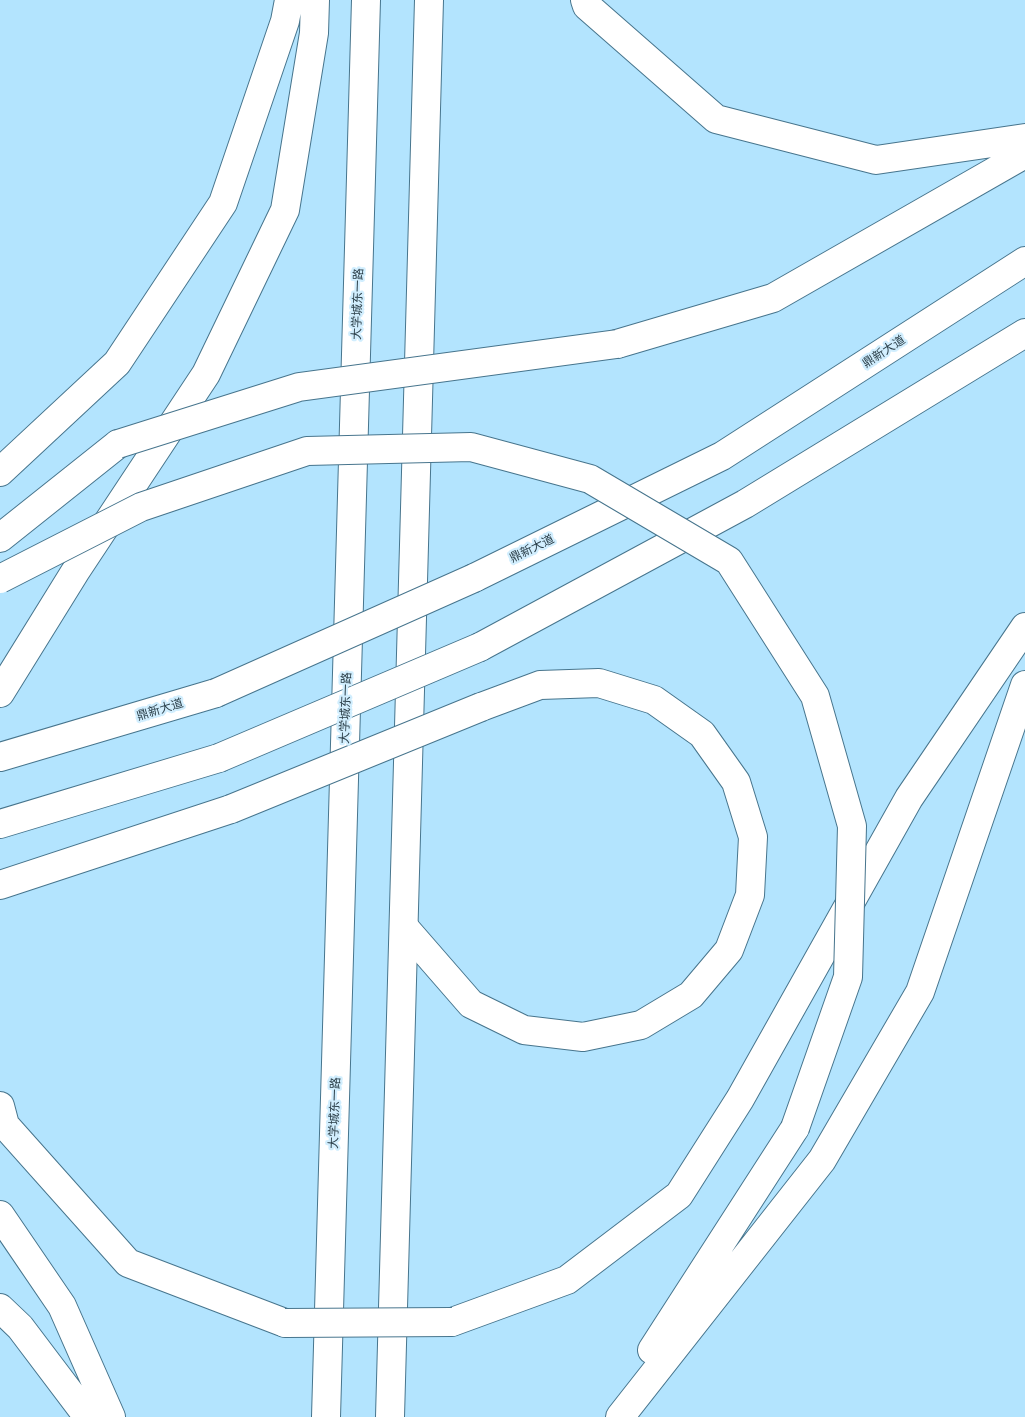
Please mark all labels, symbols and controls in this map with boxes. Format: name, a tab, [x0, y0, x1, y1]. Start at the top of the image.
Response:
street label: 大学城东一路	[350, 268, 366, 340]
street label: 鼎新大道	[860, 333, 908, 371]
street label: 鼎新大道	[507, 532, 557, 566]
street label: 大学城东一路	[338, 672, 354, 744]
street label: 鼎新大道	[135, 696, 185, 724]
street label: 大学城东一路	[327, 1077, 343, 1149]

